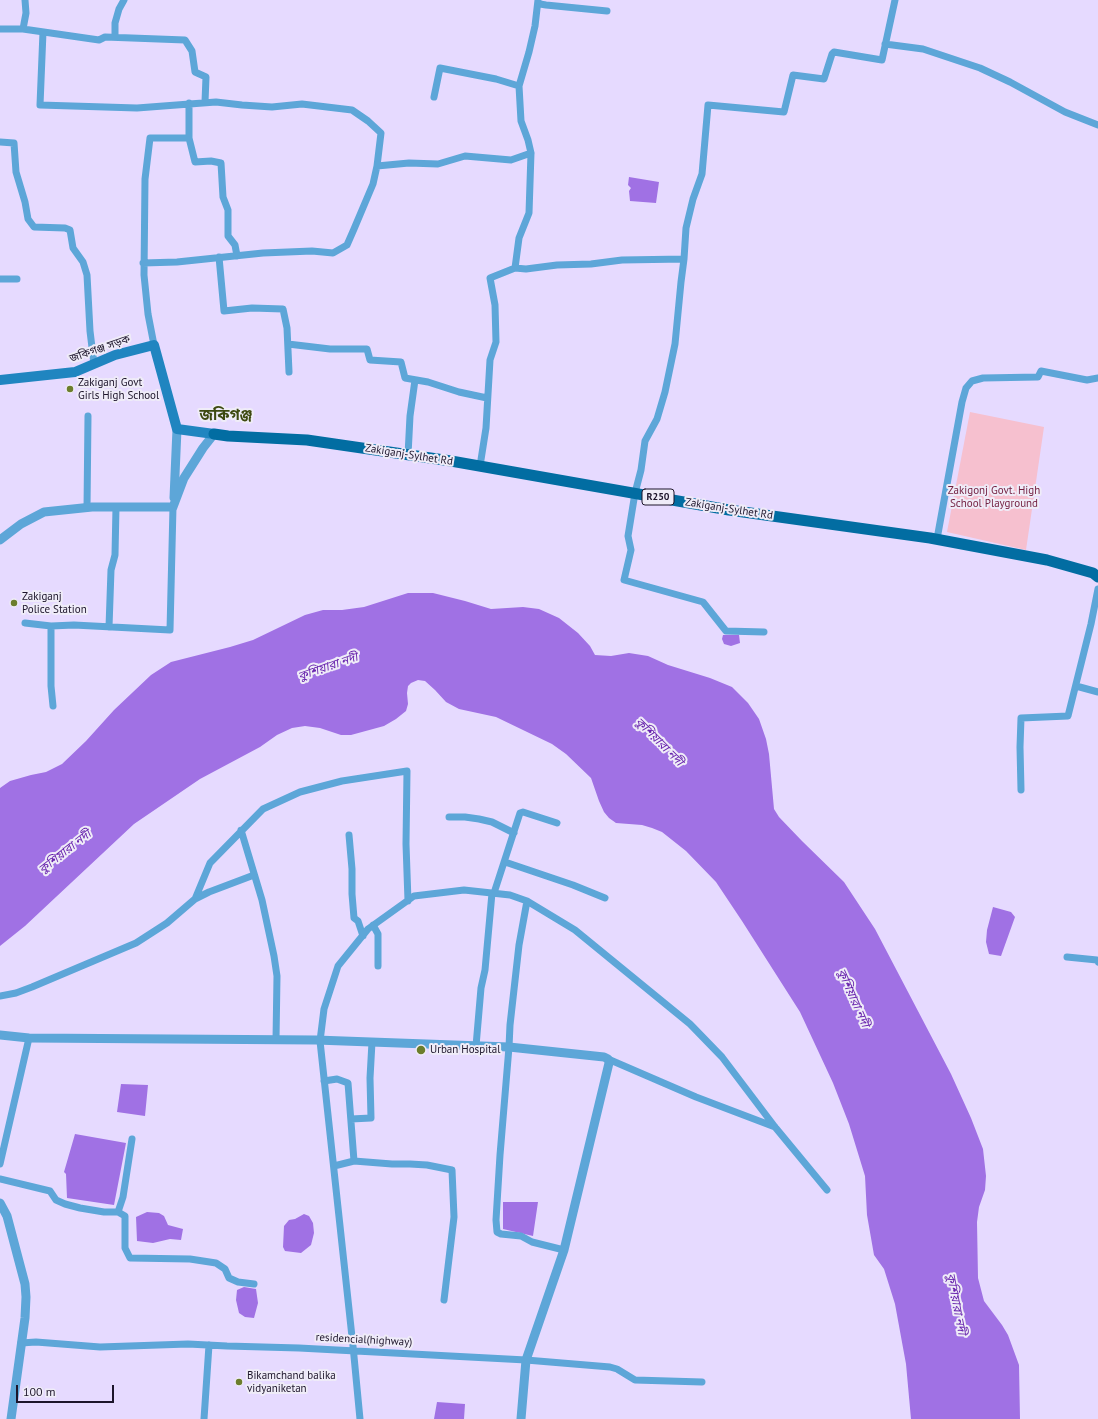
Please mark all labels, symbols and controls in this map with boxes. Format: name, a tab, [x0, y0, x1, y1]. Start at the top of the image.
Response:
street label: জকিগঞ্জ সড়ক	[68, 332, 132, 366]
place label: Zakiganj Govt Girls High School	[78, 376, 159, 402]
marker: Zakiganj Govt Girls High School	[65, 384, 75, 394]
district label: জকিগঞ্জ	[200, 407, 252, 425]
street label: Zakiganj-Sylhet Rd	[364, 442, 454, 468]
park label: Zakigonj Govt. High School Playground	[948, 484, 1040, 510]
road number: R250	[642, 489, 674, 505]
street label: Zakiganj-Sylhet Rd	[684, 496, 774, 522]
place label: Zakiganj Police Station	[22, 590, 87, 616]
marker: Zakiganj Police Station	[9, 598, 19, 608]
water label: কুশিয়ারা নদী	[296, 650, 360, 684]
water label: কুশিয়ারা নদী	[632, 715, 686, 769]
water label: কুশিয়ারা নদী	[36, 827, 94, 877]
water label: কুশিয়ারা নদী	[834, 967, 872, 1029]
place label: Urban Hospital	[430, 1043, 500, 1057]
marker: Urban Hospital	[415, 1044, 427, 1056]
water label: কুশিয়ারা নদী	[943, 1272, 969, 1336]
street label: residencial(highway)	[315, 1331, 413, 1349]
place label: Bikamchand balika vidyaniketan	[247, 1369, 336, 1395]
scale bar	[18, 1377, 116, 1403]
marker: Bikamchand balika vidyaniketan	[234, 1377, 244, 1387]
text: 100 m	[23, 1384, 56, 1399]

